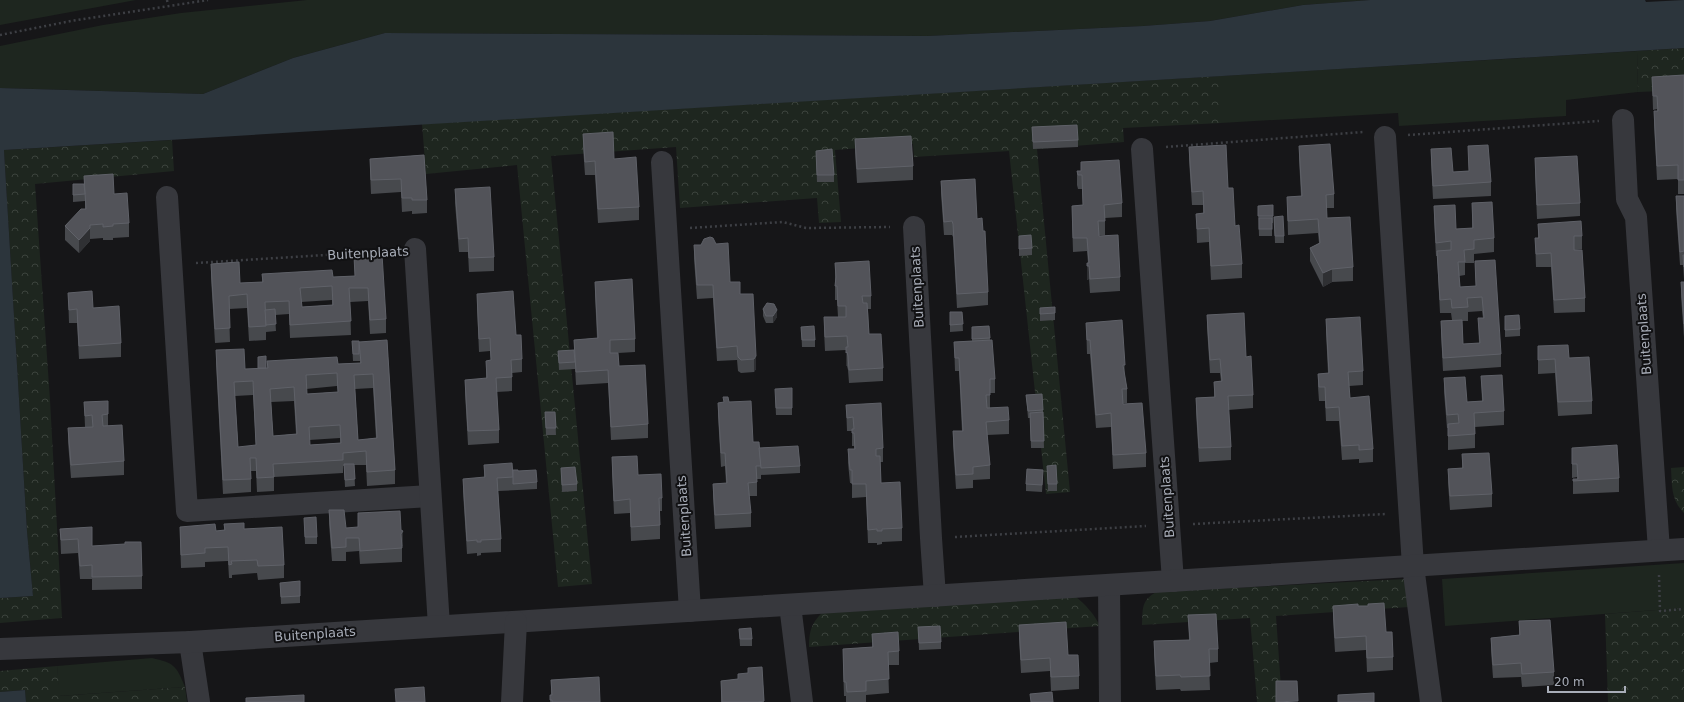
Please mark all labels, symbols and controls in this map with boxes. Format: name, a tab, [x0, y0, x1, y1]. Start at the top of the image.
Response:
street label: Buitenplaats	[327, 243, 409, 263]
street label: Buitenplaats	[907, 246, 927, 328]
street label: Buitenplaats	[1634, 292, 1654, 375]
street label: Buitenplaats	[1157, 455, 1177, 538]
street label: Buitenplaats	[674, 474, 694, 557]
street label: Buitenplaats	[274, 624, 357, 644]
scale bar	[1548, 668, 1625, 694]
text: 20 m	[1554, 675, 1585, 689]

